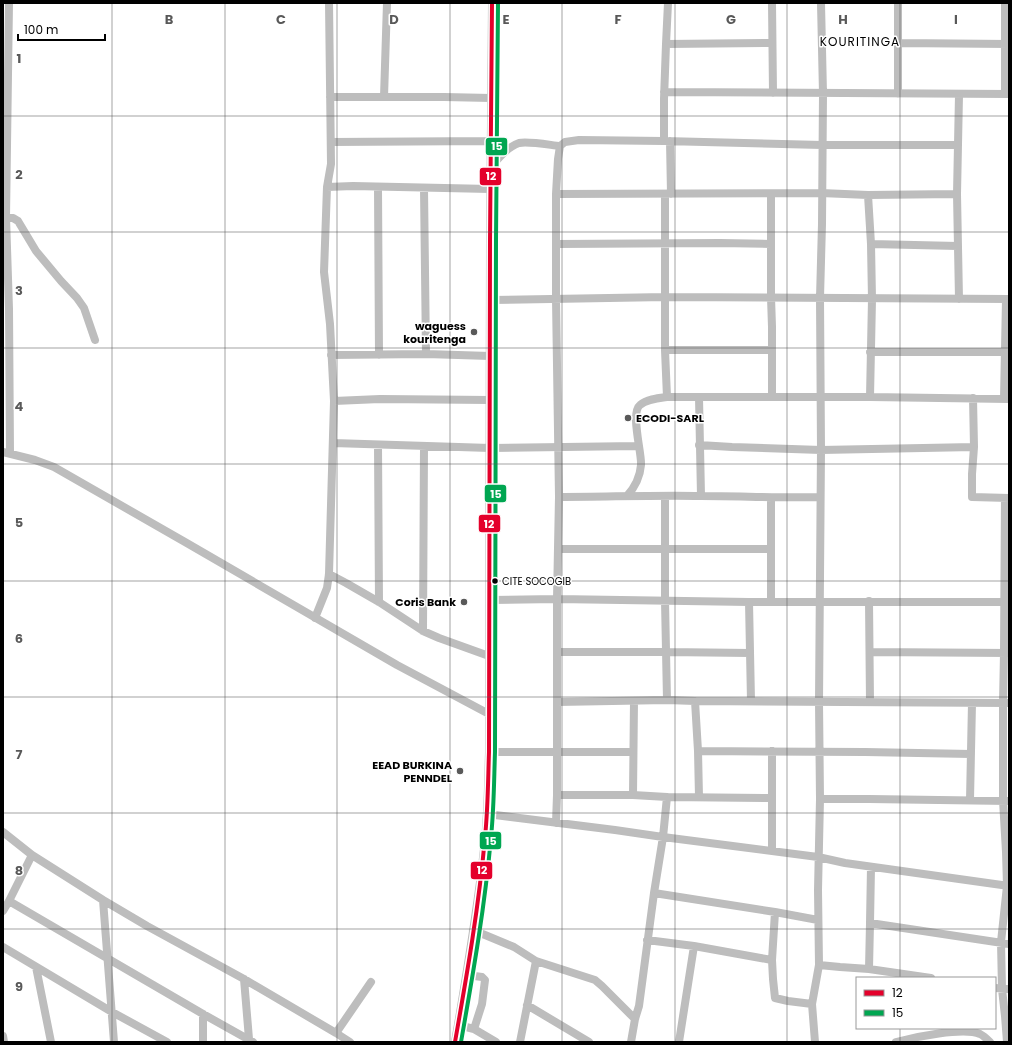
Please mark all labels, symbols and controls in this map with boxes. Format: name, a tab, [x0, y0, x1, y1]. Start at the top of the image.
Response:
text: B	[165, 10, 174, 29]
text: C	[276, 10, 286, 29]
text: D	[389, 10, 399, 29]
text: E	[502, 10, 510, 29]
text: F	[614, 10, 622, 29]
text: G	[726, 10, 736, 29]
text: H	[838, 10, 848, 29]
text: I	[954, 10, 958, 29]
scale bar	[18, 16, 105, 42]
text: 100 m	[24, 21, 58, 38]
district label: KOURITINGA	[820, 33, 900, 50]
text: 1	[17, 49, 21, 68]
line badge: 15	[485, 137, 508, 156]
text: 15	[491, 138, 503, 154]
text: 2	[15, 165, 23, 184]
line badge: 12	[479, 167, 502, 186]
text: 12	[486, 168, 496, 184]
text: 3	[15, 281, 23, 300]
place label: waguess kouritenga	[403, 318, 466, 347]
marker: waguess kouritenga	[469, 327, 479, 337]
text: 4	[15, 397, 24, 416]
place label: ECODI-SARL	[636, 410, 705, 426]
marker: ECODI-SARL	[623, 413, 633, 423]
line badge: 15	[484, 484, 507, 503]
text: 15	[490, 486, 502, 502]
text: 5	[15, 513, 23, 532]
line badge: 12	[478, 514, 501, 533]
text: 12	[484, 516, 494, 532]
place label: CITE SOCOGIB	[502, 574, 571, 589]
marker: CITE SOCOGIB	[490, 576, 500, 586]
place label: Coris Bank	[395, 594, 456, 610]
marker: Coris Bank	[459, 597, 469, 607]
text: 6	[15, 629, 23, 648]
text: 7	[16, 745, 23, 764]
place label: EEAD BURKINA PENNDEL	[372, 757, 453, 786]
marker: EEAD BURKINA PENNDEL	[455, 766, 465, 776]
line badge: 15	[479, 831, 502, 850]
text: 15	[485, 833, 497, 849]
text: 8	[15, 861, 23, 880]
line badge: 12	[470, 861, 493, 880]
text: 12	[477, 862, 487, 878]
text: 9	[15, 977, 23, 996]
legend	[856, 977, 996, 1029]
text: 12	[892, 984, 903, 1001]
text: 15	[892, 1004, 903, 1021]

